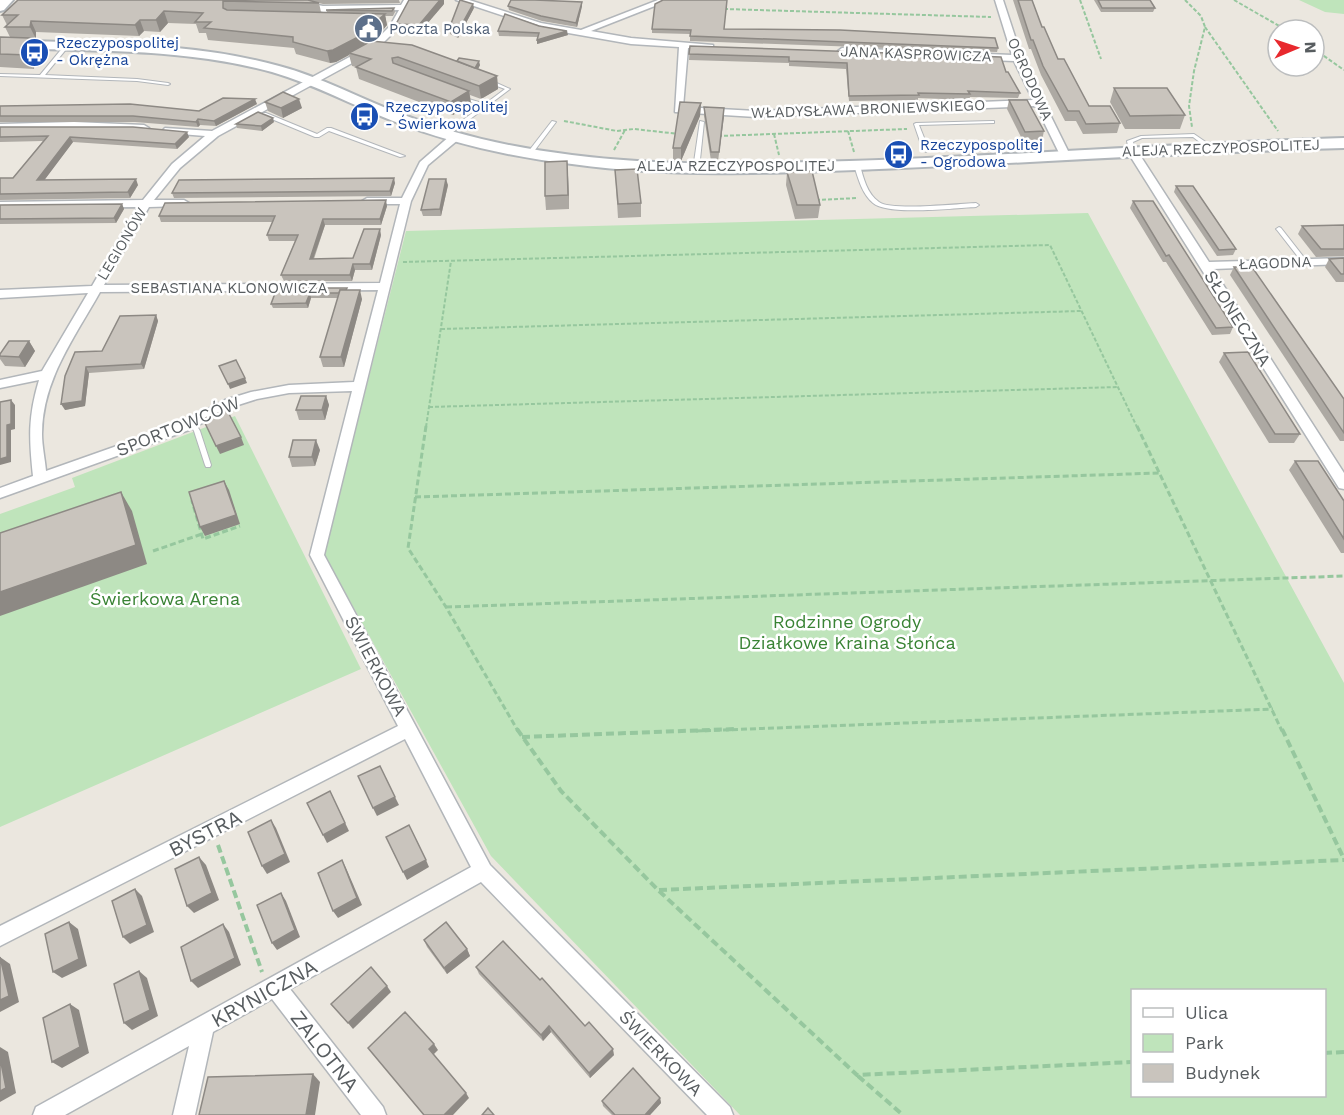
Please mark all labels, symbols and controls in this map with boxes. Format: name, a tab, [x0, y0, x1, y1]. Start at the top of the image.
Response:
public building icon: Poczta Polska	[352, 13, 384, 45]
north arrow	[1266, 18, 1326, 78]
place label: Poczta Polska	[389, 20, 491, 38]
place label: Rzeczypospolitej - Okrężna	[56, 34, 179, 69]
street label: OGRODOWA	[1004, 35, 1056, 123]
bus stop icon: Rzeczypospolitej - Okrężna	[19, 36, 51, 68]
text: N	[1301, 41, 1320, 54]
street label: JANA KASPROWICZA	[840, 42, 992, 66]
street label: WŁADYSŁAWA BRONIEWSKIEGO	[750, 96, 986, 122]
place label: Rzeczypospolitej - Świerkowa	[385, 98, 508, 133]
bus stop icon: Rzeczypospolitej - Świerkowa	[348, 100, 380, 132]
place label: Rzeczypospolitej - Ogrodowa	[920, 136, 1043, 171]
street label: ALEJA RZECZYPOSPOLITEJ	[1122, 136, 1320, 160]
bus stop icon: Rzeczypospolitej - Ogrodowa	[883, 138, 915, 170]
street label: ALEJA RZECZYPOSPOLITEJ	[637, 157, 835, 175]
street label: LEGIONÓW	[92, 204, 151, 284]
street label: ŁAGODNA	[1238, 253, 1312, 273]
street label: SŁONECZNA	[1200, 266, 1276, 370]
street label: SEBASTIANA KLONOWICZA	[131, 279, 328, 297]
street label: SPORTOWCÓW	[113, 392, 243, 460]
park label: Świerkowa Arena	[90, 588, 240, 609]
park label: Rodzinne Ogrody Działkowe Kraina Słońca	[738, 611, 956, 653]
street label: ŚWIERKOWA	[341, 612, 411, 720]
street label: BYSTRA	[164, 804, 246, 862]
street label: KRYNICZNA	[207, 954, 322, 1032]
legend	[1131, 989, 1326, 1097]
text: Ulica	[1185, 1002, 1228, 1023]
street label: ZALOTNA	[285, 1005, 365, 1097]
street label: ŚWIERKOWA	[615, 1006, 707, 1100]
text: Park	[1185, 1032, 1224, 1053]
text: Budynek	[1185, 1062, 1260, 1083]

